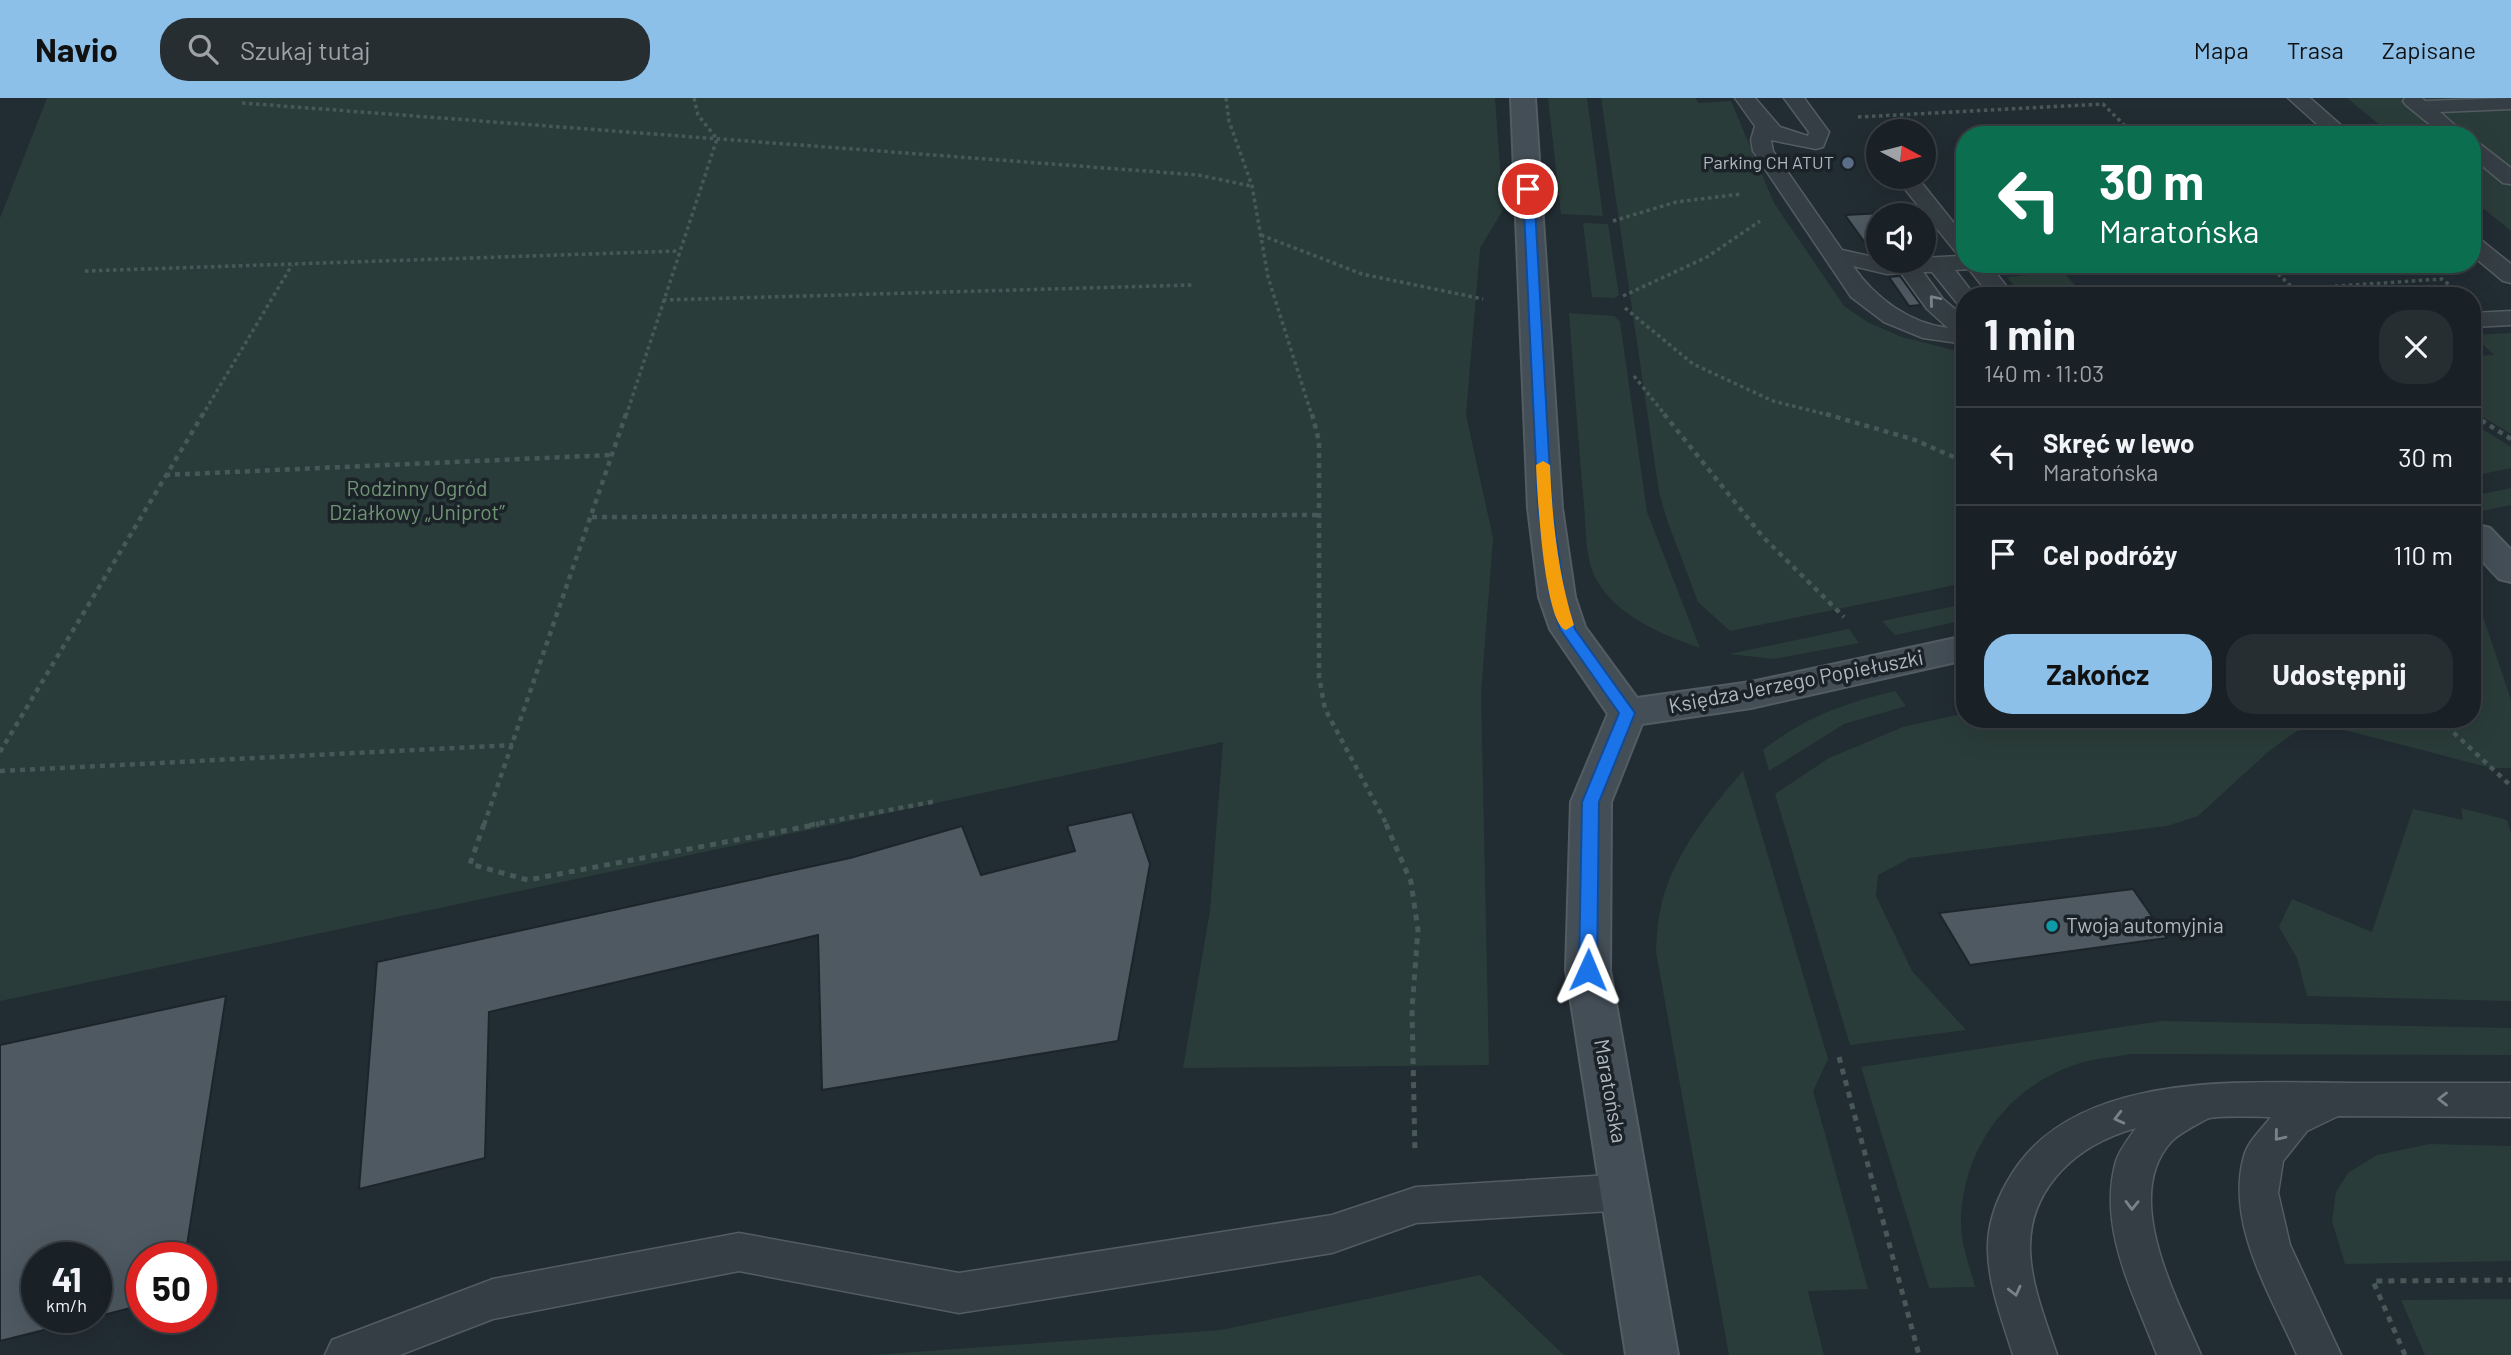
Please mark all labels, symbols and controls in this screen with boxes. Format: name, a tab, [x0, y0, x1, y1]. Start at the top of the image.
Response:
search box	[160, 18, 650, 81]
text: Navio	[35, 29, 118, 69]
icon: search	[184, 30, 222, 68]
text: Szukaj tutaj	[240, 34, 371, 65]
text: Mapa	[2194, 35, 2249, 64]
text: Trasa	[2287, 35, 2344, 64]
text: Zapisane	[2382, 35, 2476, 64]
north arrow	[1866, 119, 1936, 189]
map controls	[1866, 119, 1936, 273]
place label: Parking CH ATUT	[1703, 151, 1834, 173]
text: 30 m	[2099, 151, 2204, 210]
icon: left	[1984, 154, 2075, 245]
marker: Parking CH ATUT	[1840, 155, 1856, 171]
pin	[1498, 159, 1558, 219]
icon: arrive	[1509, 170, 1547, 208]
button: sound	[1866, 203, 1936, 273]
text: Maratońska	[2099, 211, 2259, 249]
one-way arrow	[1930, 296, 1942, 309]
text: 1 min	[1984, 308, 2076, 358]
button: close	[2379, 310, 2453, 384]
text: 140 m · 11:03	[1984, 359, 2104, 387]
text: Skręć w lewo	[2043, 427, 2195, 458]
icon: left	[1984, 437, 2022, 475]
text: 30 m	[2398, 441, 2453, 472]
text: Maratońska	[2043, 458, 2158, 486]
park label: Rodzinny Ogród Działkowy „Uniprot”	[329, 475, 505, 524]
icon: arrive	[1984, 535, 2022, 573]
text: Cel podróży	[2043, 539, 2177, 570]
text: 110 m	[2393, 539, 2453, 570]
button: Zakończ	[1984, 634, 2212, 714]
button: Udostępnij	[2226, 634, 2453, 714]
street label: Księdza Jerzego Popiełuszki	[1666, 644, 1925, 718]
place label: Twoja automyjnia	[2066, 912, 2224, 937]
marker: Twoja automyjnia	[2044, 918, 2060, 934]
position arrow	[1551, 933, 1625, 1007]
street label: Maratońska	[1590, 1037, 1633, 1145]
one-way arrow	[2437, 1091, 2448, 1107]
one-way arrow	[2113, 1110, 2125, 1124]
one-way arrow	[2274, 1129, 2287, 1141]
one-way arrow	[2124, 1200, 2139, 1211]
speed limit sign: 50	[126, 1242, 217, 1333]
text: 41	[51, 1257, 82, 1299]
one-way arrow	[2007, 1285, 2021, 1297]
text: km/h	[46, 1294, 87, 1316]

